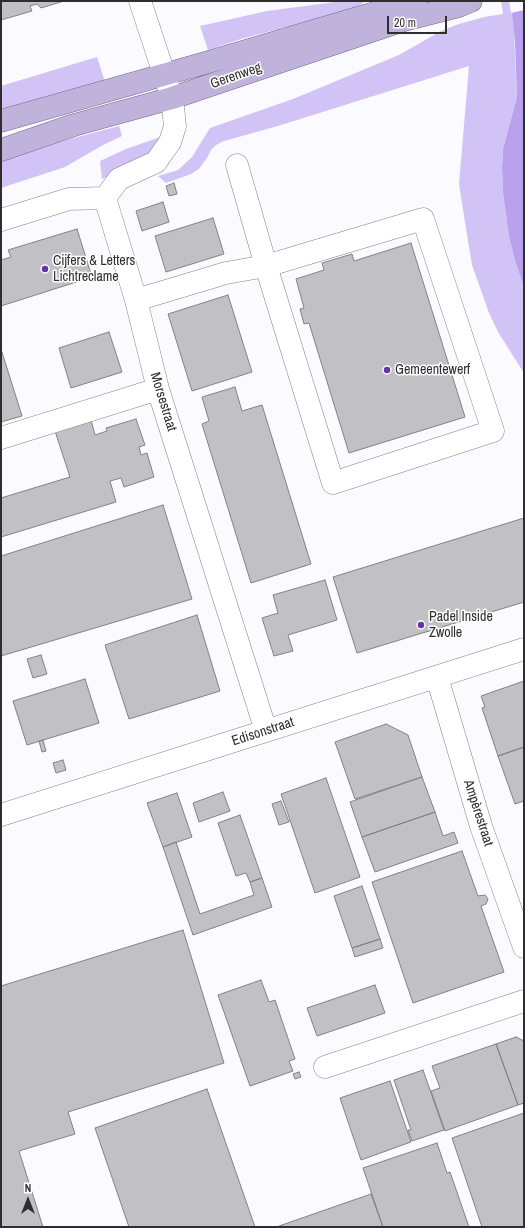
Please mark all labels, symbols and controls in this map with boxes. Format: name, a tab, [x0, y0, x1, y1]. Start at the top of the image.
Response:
scale bar	[389, 8, 449, 34]
text: 20 m	[394, 15, 416, 31]
street label: Gerenweg	[208, 59, 264, 93]
place label: Cijfers & Letters Lichtreclame	[53, 253, 135, 286]
marker: Cijfers & Letters Lichtreclame	[40, 264, 50, 274]
place label: Gemeentewerf	[395, 362, 470, 378]
marker: Gemeentewerf	[382, 365, 392, 375]
street label: Morsestraat	[146, 371, 180, 433]
place label: Padel Inside Zwolle	[429, 609, 493, 642]
marker: Padel Inside Zwolle	[416, 620, 426, 630]
street label: Edisonstraat	[230, 714, 296, 750]
street label: Ampèrestraat	[459, 778, 497, 848]
north arrow	[8, 1180, 48, 1220]
text: N	[25, 1181, 31, 1195]

